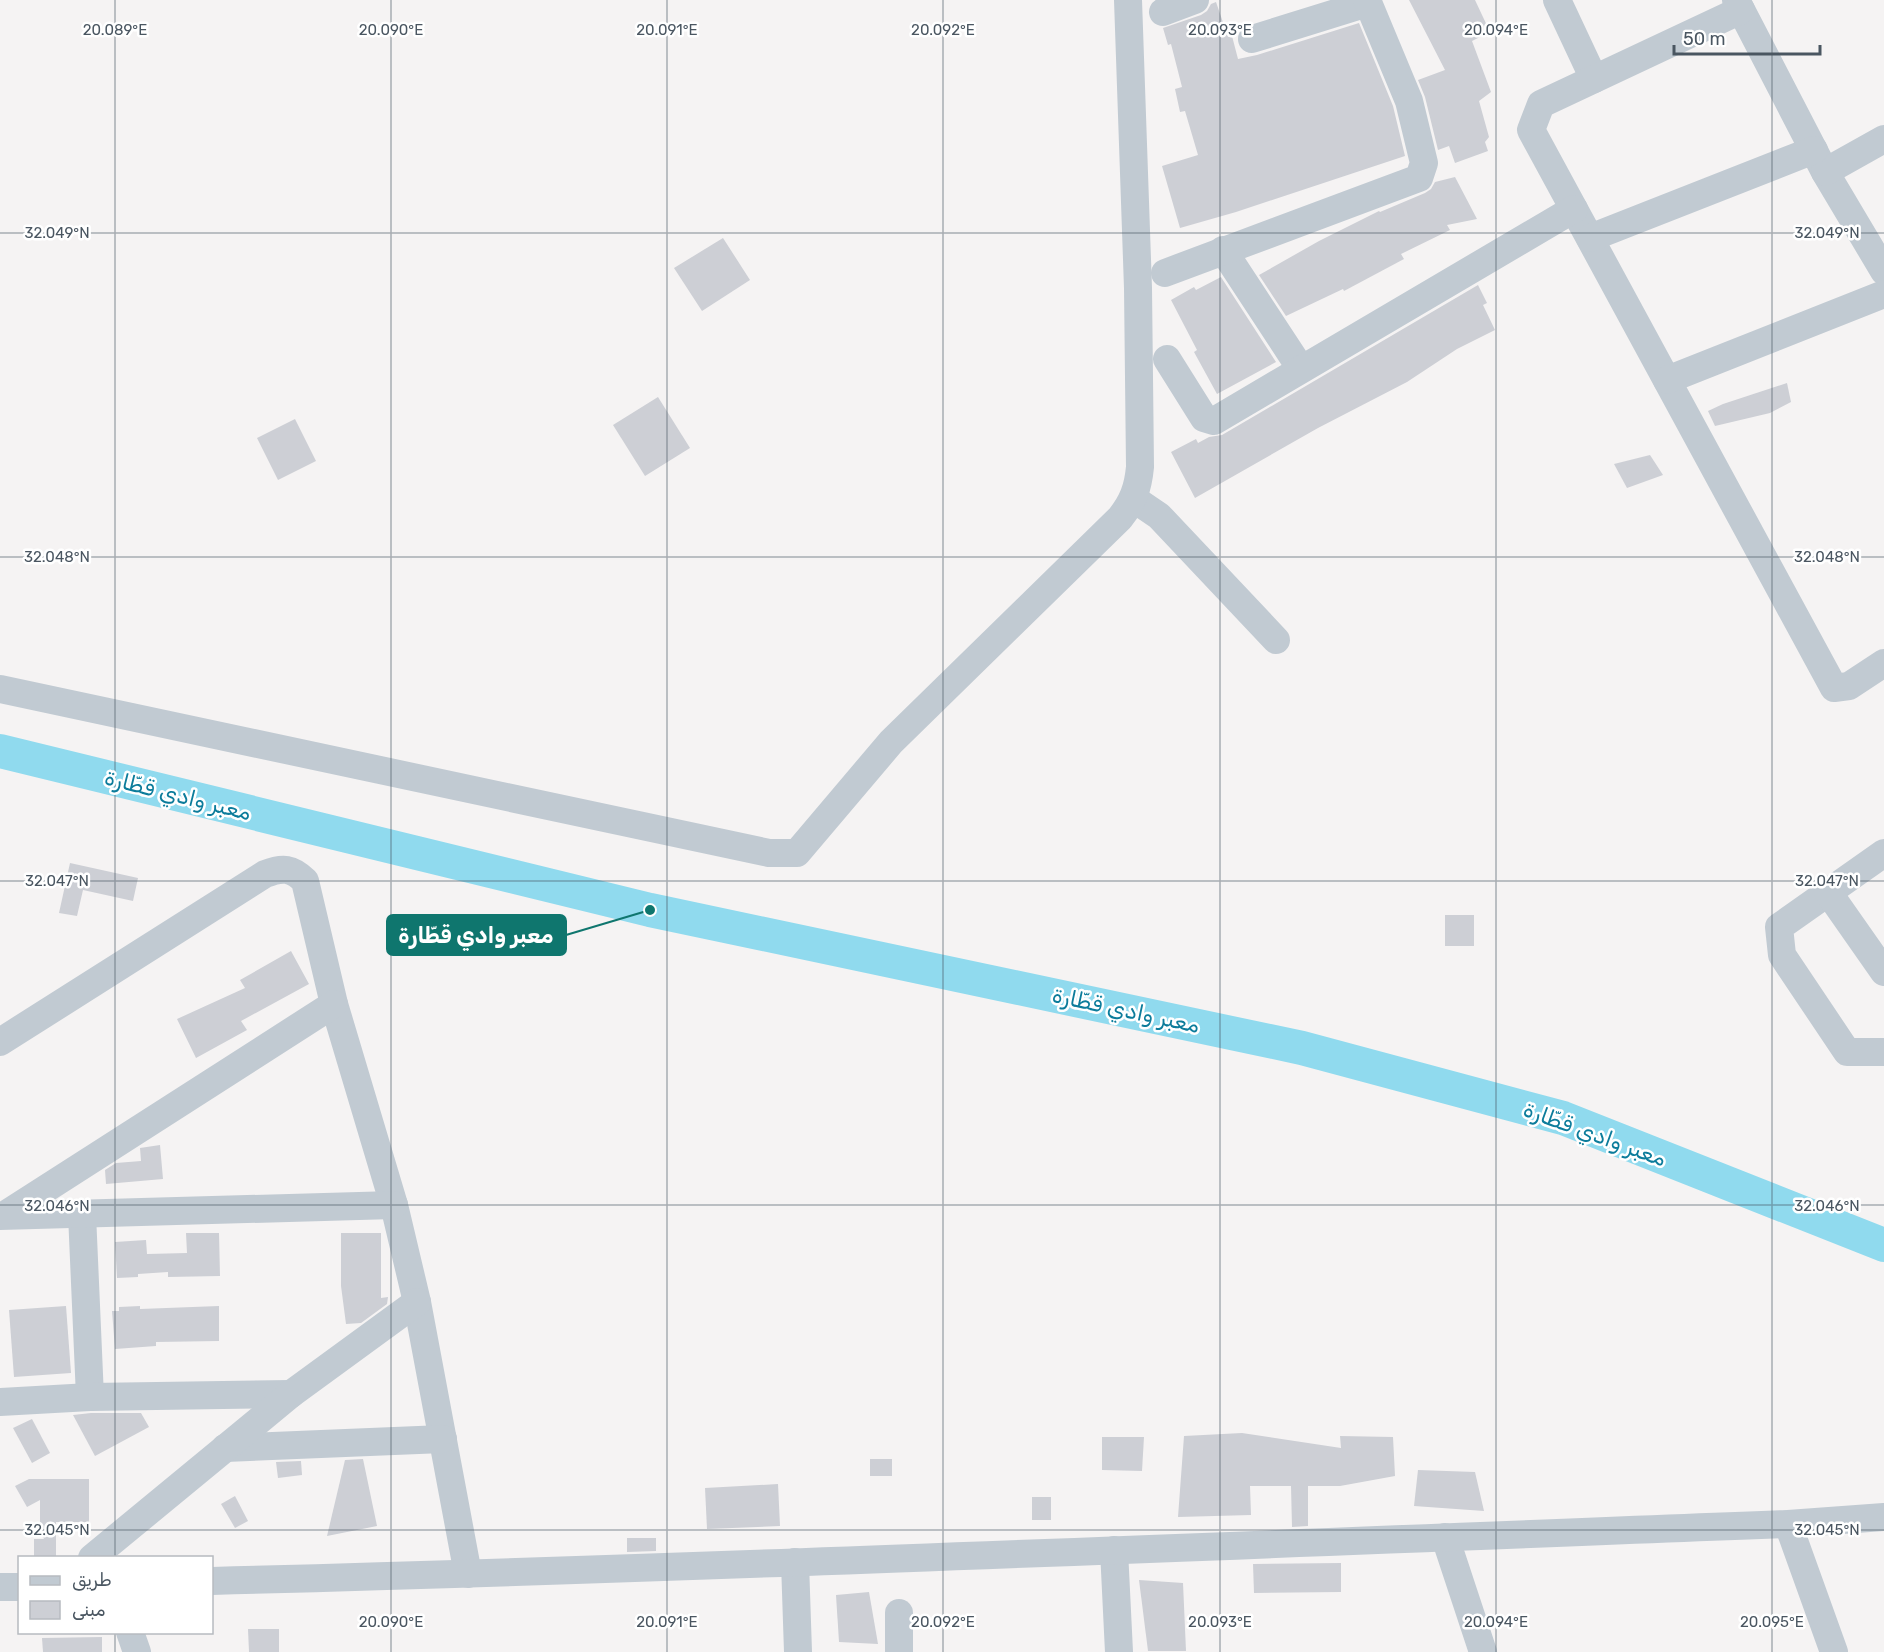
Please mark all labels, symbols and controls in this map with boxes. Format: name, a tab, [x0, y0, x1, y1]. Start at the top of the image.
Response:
scale bar	[1674, 18, 1820, 56]
text: 20.089°E	[83, 21, 147, 39]
text: 20.090°E	[359, 21, 423, 39]
text: 20.091°E	[636, 21, 698, 39]
text: 20.092°E	[911, 21, 975, 39]
text: 20.093°E	[1188, 21, 1252, 39]
text: 20.094°E	[1464, 21, 1528, 39]
text: 50 m	[1683, 28, 1726, 50]
text: 32.049°N	[24, 224, 90, 242]
text: 32.049°N	[1794, 224, 1860, 242]
text: 32.048°N	[24, 548, 90, 566]
text: 32.048°N	[1794, 548, 1860, 566]
water label: معبر وادي قطّارة	[101, 764, 254, 828]
text: 32.047°N	[25, 872, 89, 890]
text: 32.047°N	[1795, 872, 1859, 890]
callout: معبر وادي قطّارة	[387, 915, 566, 955]
text: معبر وادي قطّارة	[398, 922, 554, 951]
water label: معبر وادي قطّارة	[1049, 981, 1202, 1041]
water label: معبر وادي قطّارة	[1519, 1096, 1670, 1174]
text: 32.046°N	[24, 1197, 90, 1215]
text: 32.046°N	[1794, 1197, 1860, 1215]
text: 32.045°N	[24, 1521, 90, 1539]
text: 32.045°N	[1794, 1521, 1860, 1539]
legend	[18, 1556, 213, 1634]
text: طريق	[72, 1569, 112, 1591]
text: مبنى	[72, 1599, 106, 1621]
text: 20.090°E	[359, 1613, 423, 1631]
text: 20.091°E	[636, 1613, 698, 1631]
text: 20.092°E	[911, 1613, 975, 1631]
text: 20.093°E	[1188, 1613, 1252, 1631]
text: 20.094°E	[1464, 1613, 1528, 1631]
text: 20.095°E	[1740, 1613, 1804, 1631]

